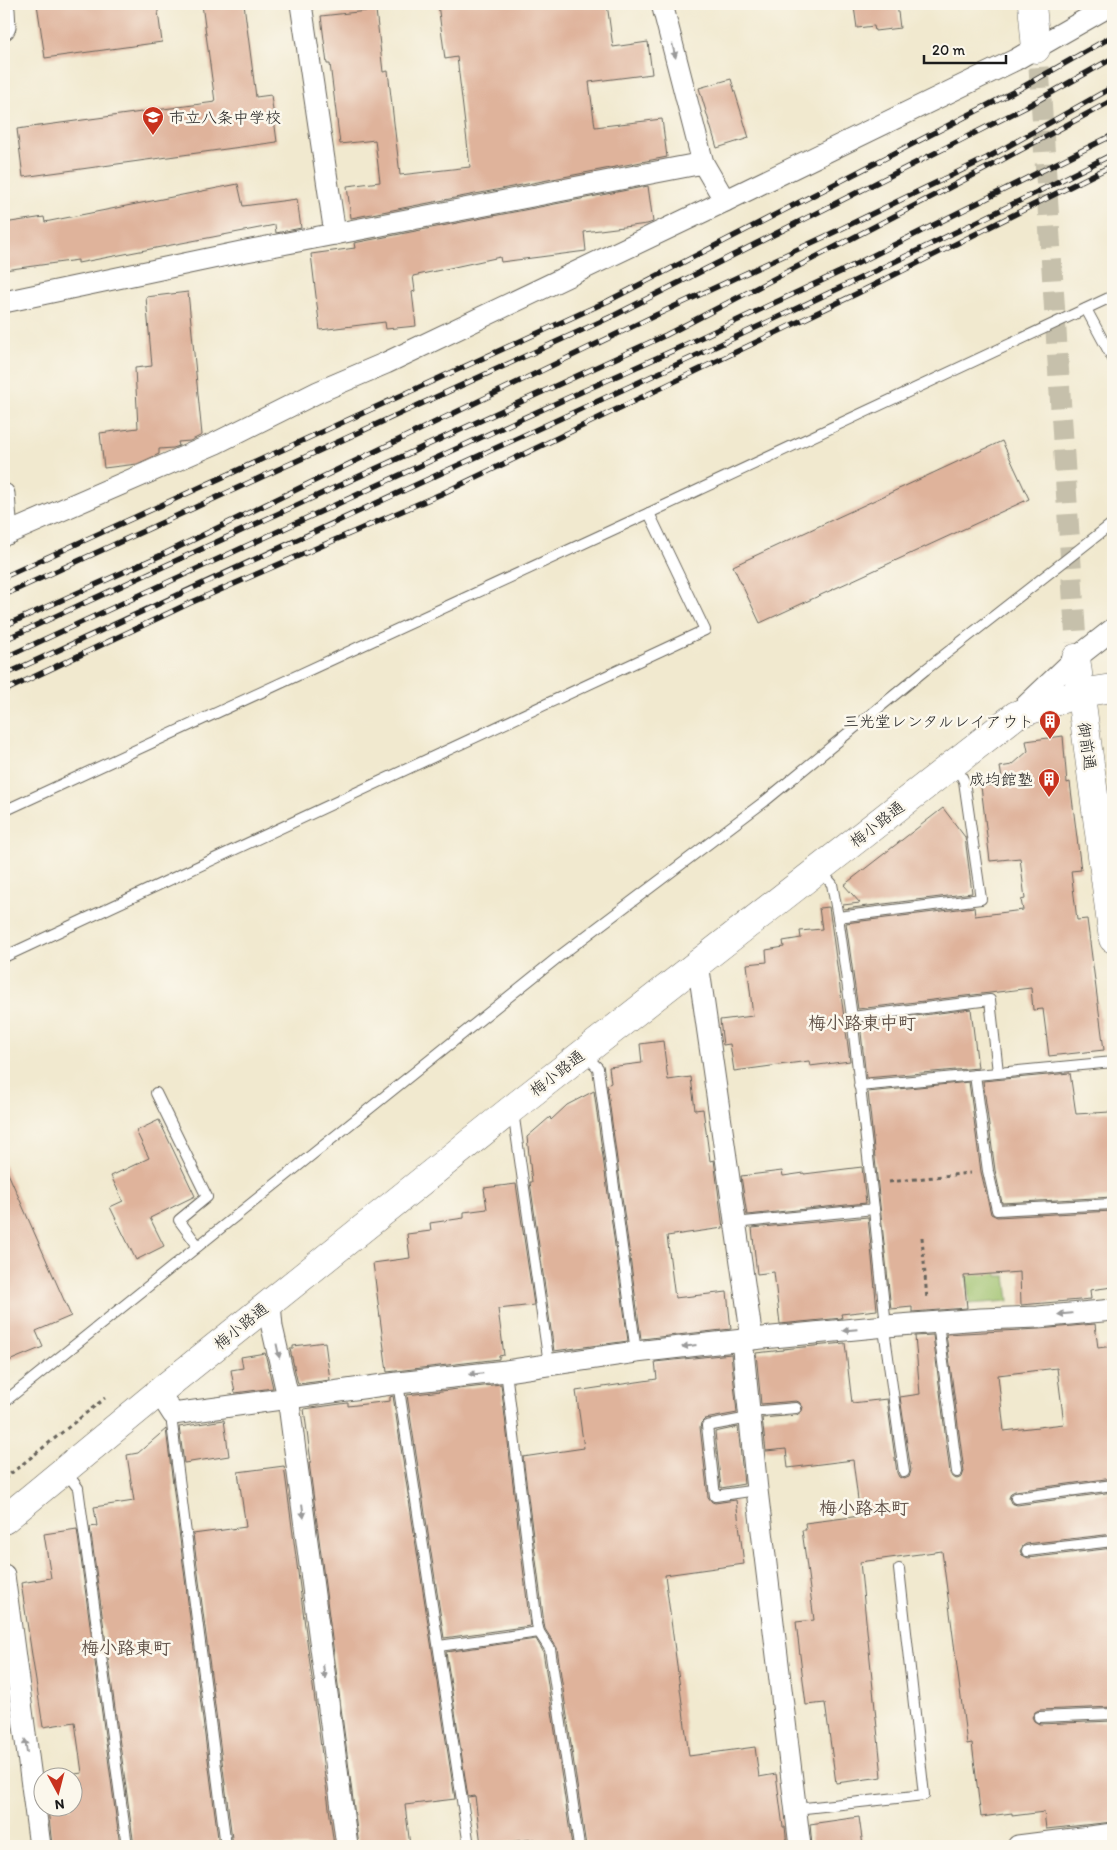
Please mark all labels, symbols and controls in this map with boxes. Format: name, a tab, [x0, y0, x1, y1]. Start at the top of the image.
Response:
scale bar	[924, 32, 1007, 64]
text: 20 m	[932, 41, 966, 59]
one-way arrow	[670, 43, 678, 59]
school or university icon: 市立八条中学校	[141, 105, 165, 136]
place label: 市立八条中学校	[169, 108, 281, 127]
building icon: 三光堂レンタルレイアウト	[1038, 709, 1062, 740]
place label: 三光堂レンタルレイアウト	[843, 712, 1034, 731]
street label: 御前通	[1074, 721, 1100, 771]
building icon: 成均館塾	[1037, 767, 1061, 798]
place label: 成均館塾	[969, 770, 1033, 789]
street label: 梅小路通	[846, 797, 908, 851]
district label: 梅小路東中町	[808, 1012, 916, 1034]
street label: 梅小路通	[526, 1046, 588, 1100]
street label: 梅小路通	[210, 1298, 272, 1354]
one-way arrow	[1056, 1311, 1072, 1319]
one-way arrow	[842, 1326, 858, 1334]
one-way arrow	[680, 1342, 696, 1350]
one-way arrow	[274, 1343, 282, 1359]
one-way arrow	[467, 1370, 483, 1378]
district label: 梅小路本町	[819, 1497, 909, 1519]
one-way arrow	[299, 1503, 307, 1519]
district label: 梅小路東町	[81, 1637, 171, 1659]
one-way arrow	[320, 1664, 328, 1680]
one-way arrow	[22, 1738, 30, 1754]
north arrow	[32, 1768, 82, 1818]
text: N	[54, 1795, 65, 1813]

